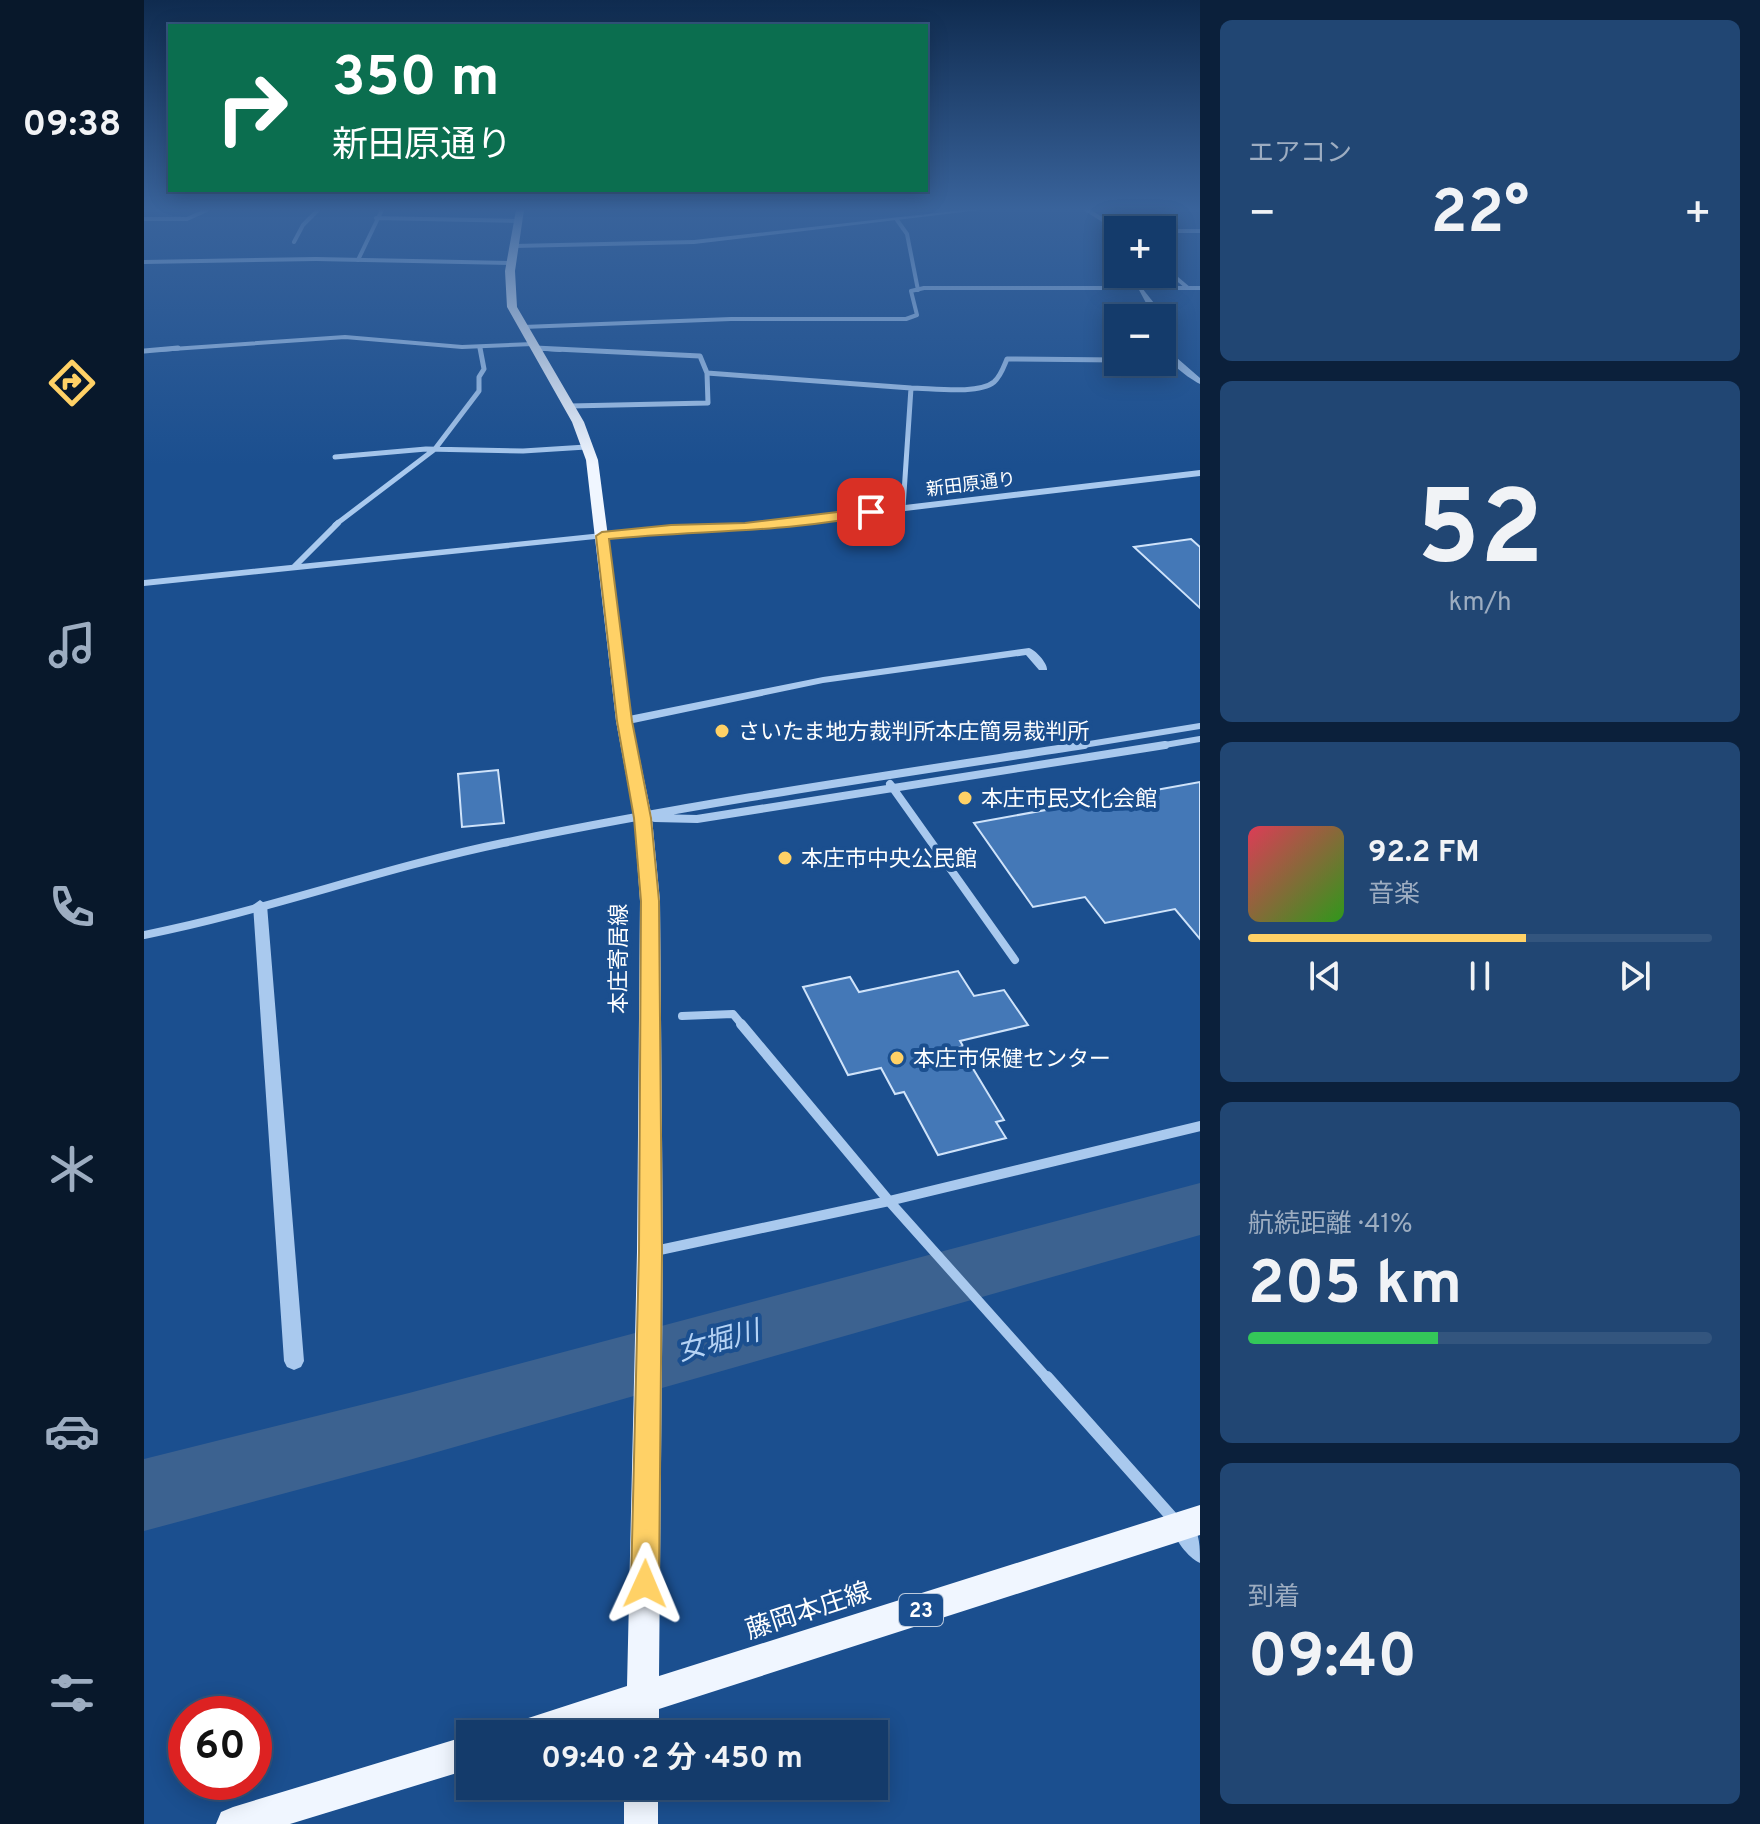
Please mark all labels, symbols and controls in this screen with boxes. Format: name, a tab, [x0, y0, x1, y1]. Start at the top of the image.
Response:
text: 350 m	[332, 45, 500, 115]
icon: right	[200, 56, 304, 160]
text: 09:38	[23, 103, 121, 149]
text: 新田原通り	[332, 124, 512, 170]
text: エアコン	[1248, 138, 1352, 171]
text: 22°	[1431, 178, 1529, 254]
text: −	[1248, 188, 1276, 244]
text: +	[1684, 188, 1712, 244]
map controls	[1104, 216, 1176, 376]
button: +	[1104, 216, 1176, 288]
button: −	[1104, 304, 1176, 376]
icon: directions	[44, 355, 100, 411]
street label: 新田原通り	[925, 469, 1017, 502]
text: 52	[1416, 469, 1544, 601]
pin	[837, 478, 905, 546]
icon: arrive	[849, 490, 893, 534]
text: km/h	[1448, 587, 1512, 620]
icon: music	[44, 617, 100, 673]
place label: さいたま地方裁判所本庄簡易裁判所	[738, 720, 1089, 747]
marker: さいたま地方裁判所本庄簡易裁判所	[713, 722, 731, 740]
place label: 本庄市民文化会館	[981, 787, 1157, 814]
marker: 本庄市民文化会館	[956, 789, 974, 807]
text: 92.2 FM	[1368, 835, 1479, 872]
place label: 本庄市中央公民館	[801, 847, 977, 874]
marker: 本庄市中央公民館	[776, 849, 794, 867]
icon: phone	[44, 879, 100, 935]
text: 音楽	[1368, 879, 1420, 912]
street label: 本庄寄居線	[607, 904, 634, 1014]
icon: previous	[1303, 954, 1347, 998]
icon: pause	[1458, 954, 1502, 998]
icon: next	[1613, 954, 1657, 998]
place label: 本庄市保健センター	[913, 1047, 1111, 1074]
marker: 本庄市保健センター	[888, 1049, 906, 1067]
icon: climate	[44, 1141, 100, 1197]
text: 航続距離 · 41%	[1248, 1209, 1413, 1242]
text: 205 km	[1248, 1249, 1462, 1325]
water label: 女堀川	[674, 1314, 767, 1371]
icon: car	[44, 1403, 100, 1459]
position arrow	[603, 1542, 687, 1626]
street label: 藤岡本庄線	[742, 1577, 876, 1648]
text: 到着	[1248, 1582, 1300, 1615]
road number: 23	[899, 1594, 943, 1626]
text: 09:40	[1248, 1622, 1417, 1698]
icon: filters	[44, 1665, 100, 1721]
speed limit sign: 60	[168, 1696, 272, 1800]
text: 09:40 · 2 分 · 450 m	[541, 1741, 803, 1778]

